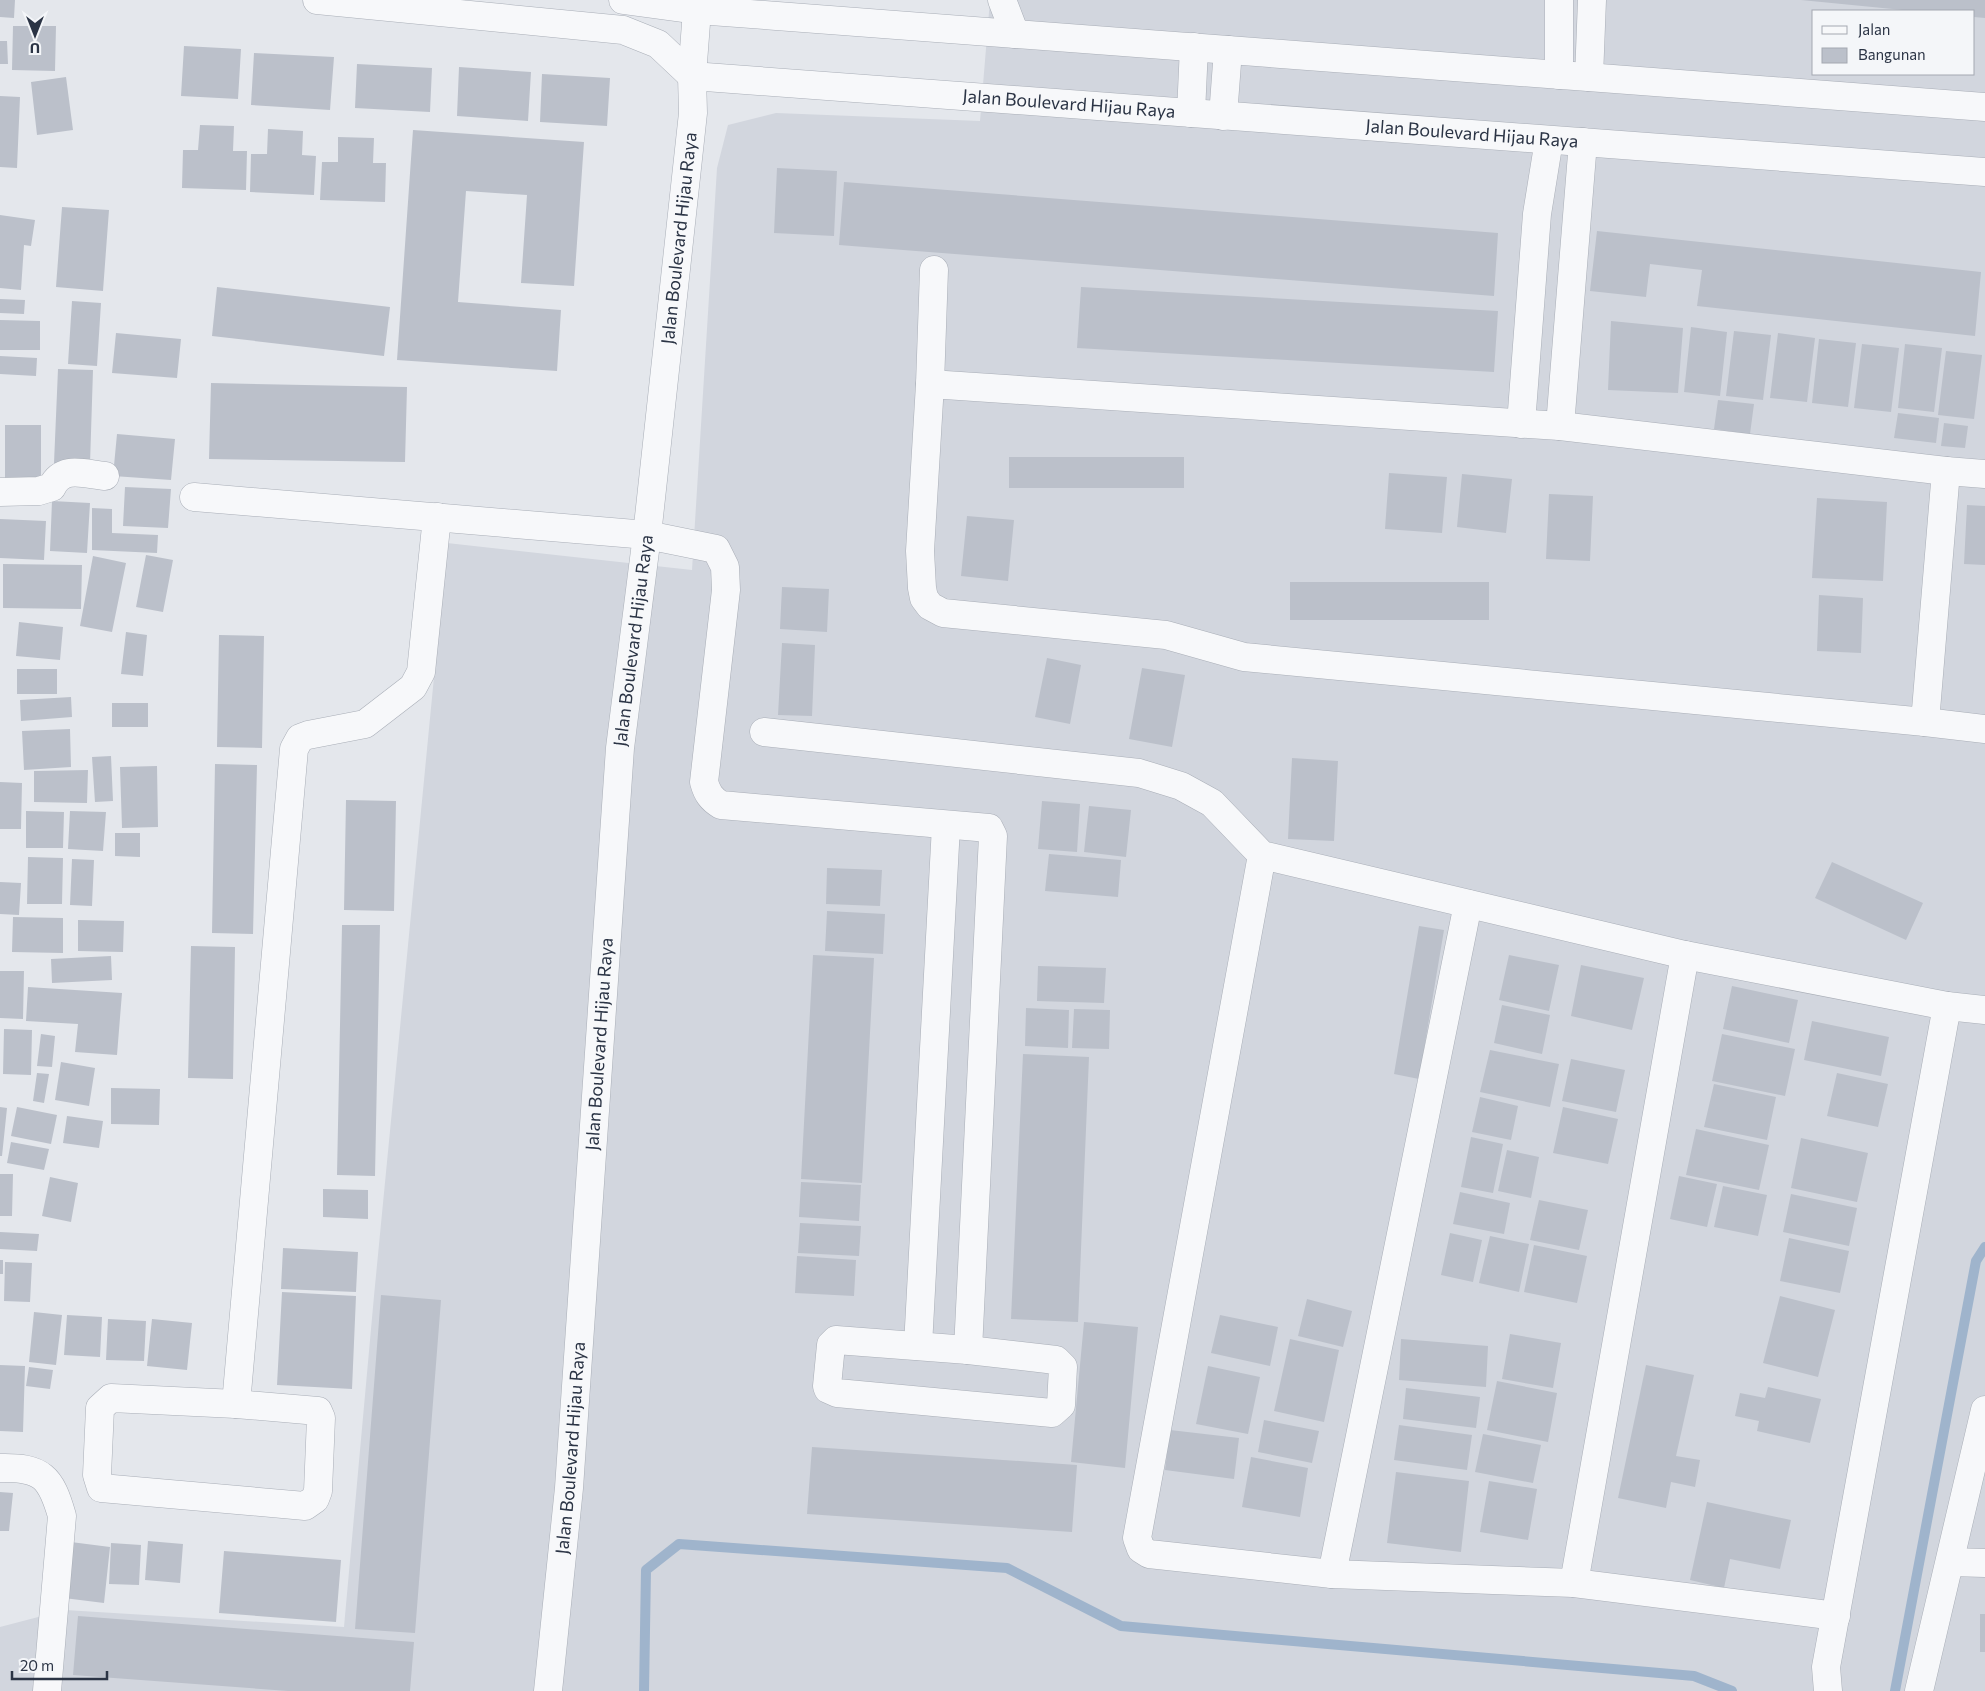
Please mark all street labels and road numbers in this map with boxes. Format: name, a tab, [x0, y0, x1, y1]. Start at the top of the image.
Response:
street label: Jalan Boulevard Hijau Raya	[962, 84, 1176, 122]
street label: Jalan Boulevard Hijau Raya	[1365, 114, 1579, 152]
street label: Jalan Boulevard Hijau Raya	[656, 131, 701, 345]
street label: Jalan Boulevard Hijau Raya	[608, 533, 657, 748]
street label: Jalan Boulevard Hijau Raya	[580, 937, 617, 1151]
street label: Jalan Boulevard Hijau Raya	[550, 1341, 589, 1555]

